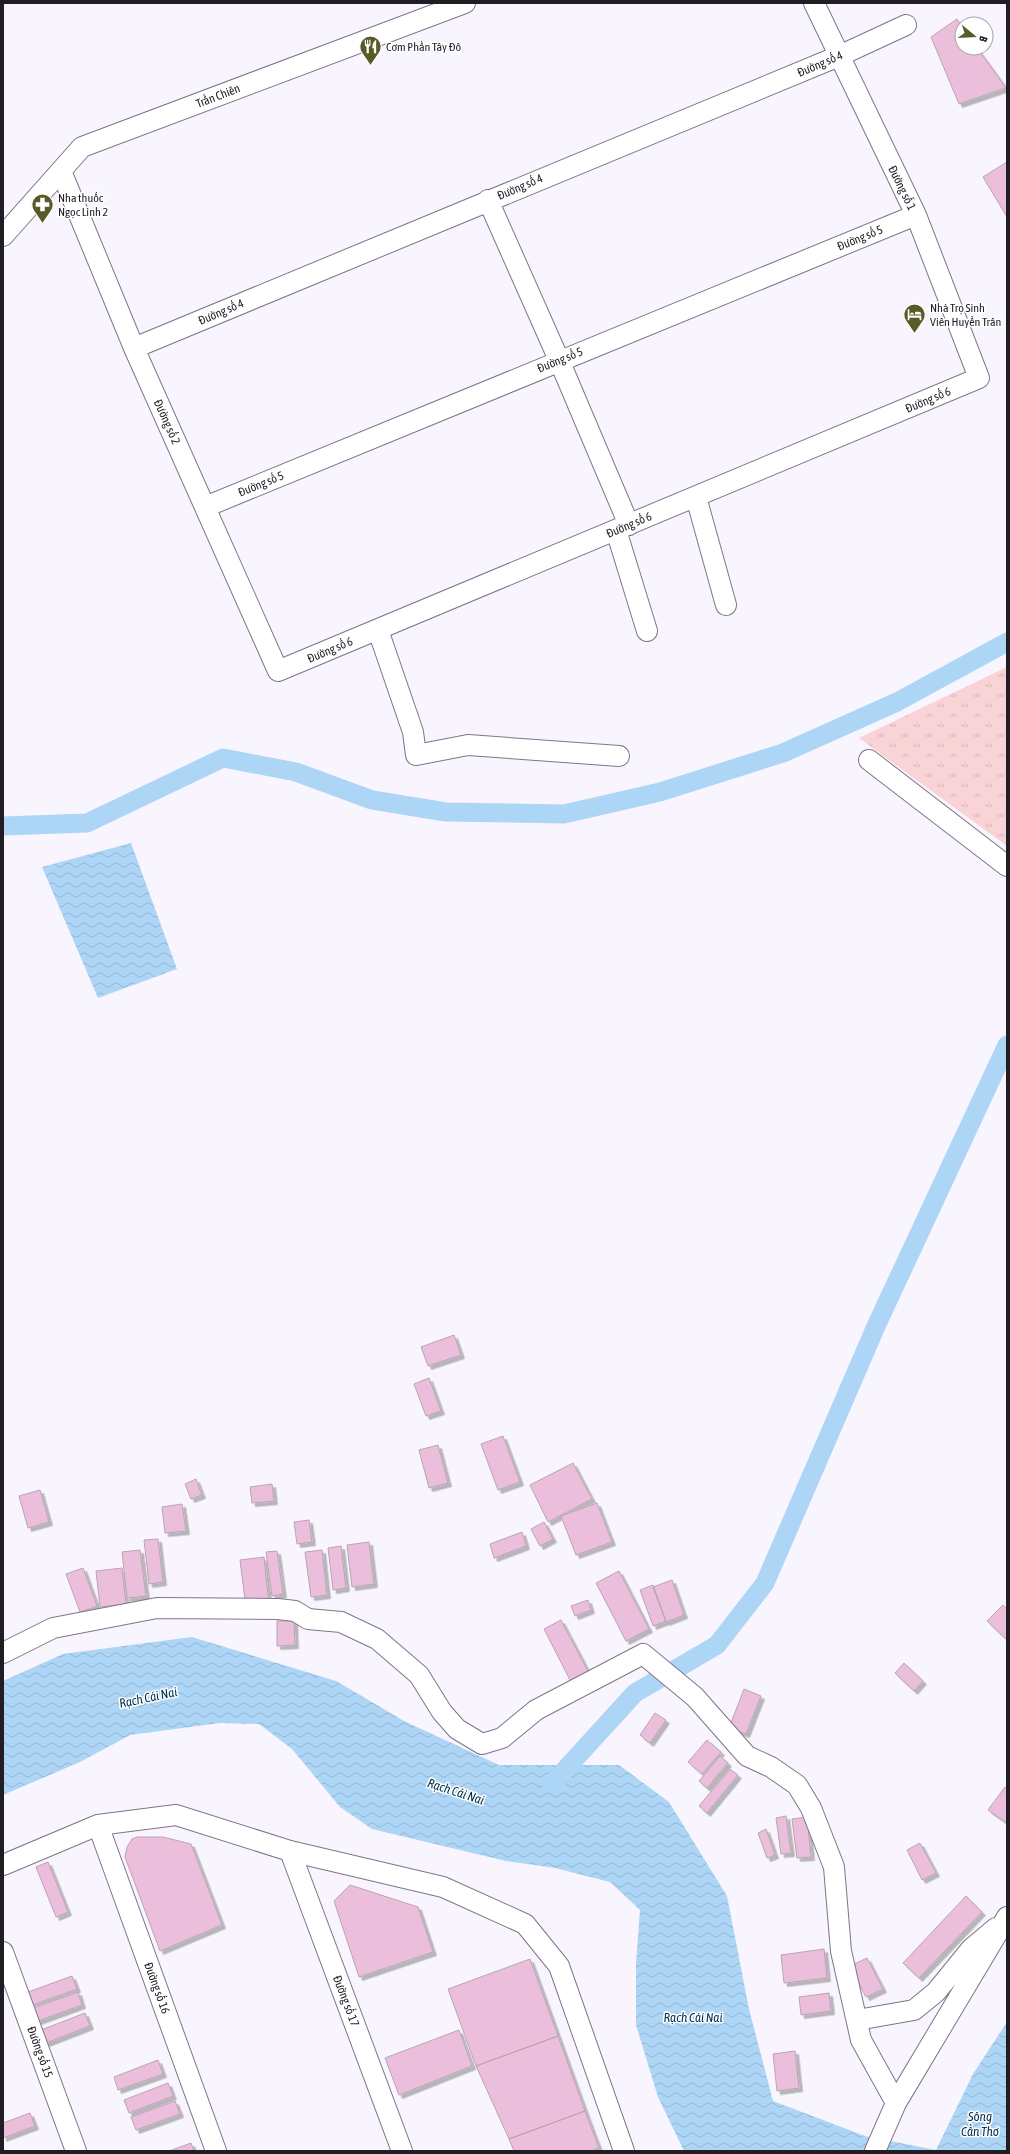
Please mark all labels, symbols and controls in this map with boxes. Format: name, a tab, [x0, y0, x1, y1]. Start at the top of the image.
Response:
north arrow	[954, 16, 994, 56]
restaurant icon: Cơm Phần Tây Đô	[358, 34, 384, 67]
text: B	[977, 35, 990, 44]
place label: Cơm Phần Tây Đô	[386, 40, 461, 54]
street label: Đường số 4	[795, 48, 845, 80]
street label: Trần Chiên	[194, 81, 242, 111]
street label: Đường số 1	[885, 163, 919, 213]
street label: Đường số 4	[495, 171, 545, 203]
place label: Nha thuốc Ngọc Linh 2	[58, 191, 108, 219]
pharmacy icon: Nha thuốc Ngọc Linh 2	[30, 192, 56, 225]
street label: Đường số 5	[835, 223, 885, 253]
street label: Đường số 4	[196, 296, 246, 328]
place label: Nhà Trọ Sinh Viên Huyền Trân	[930, 301, 1001, 329]
hotel icon: Nhà Trọ Sinh Viên Huyền Trân	[902, 302, 928, 335]
street label: Đường số 5	[535, 345, 585, 375]
street label: Đường số 6	[903, 384, 953, 416]
street label: Đường số 2	[151, 397, 183, 447]
street label: Đường số 5	[236, 469, 286, 499]
street label: Đường số 6	[604, 509, 654, 541]
street label: Đường số 6	[305, 634, 355, 666]
water label: Rạch Cái Nai	[118, 1684, 178, 1711]
water label: Rạch Cái Nai	[426, 1775, 486, 1808]
street label: Đường số 16	[141, 1960, 173, 2016]
street label: Đường số 17	[330, 1973, 362, 2029]
water label: Rạch Cái Nai	[664, 2010, 722, 2025]
street label: Đường số 15	[24, 2024, 56, 2080]
water label: Sông Cần Thơ	[961, 2109, 999, 2139]

